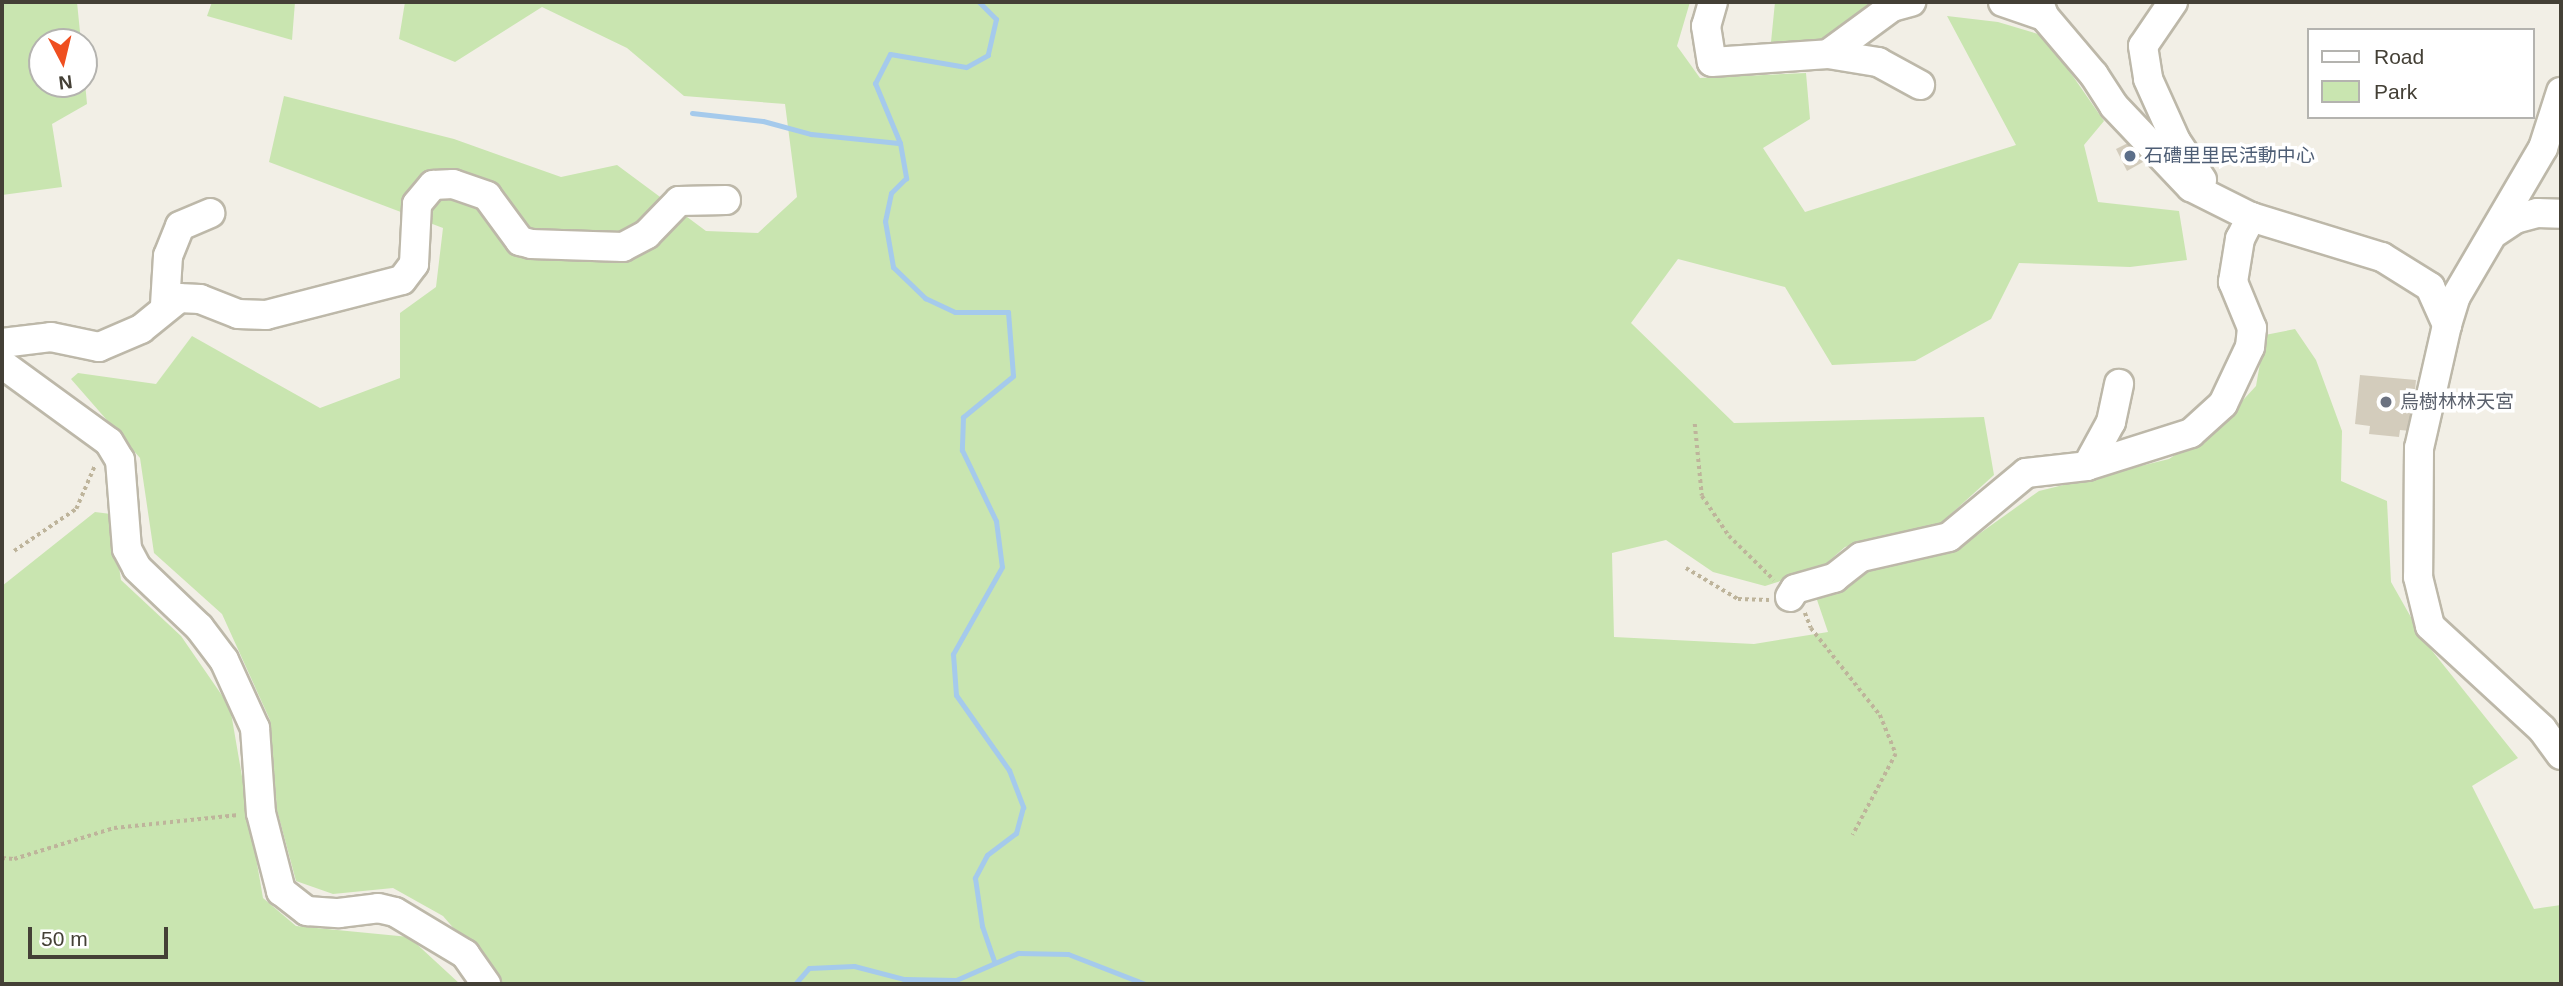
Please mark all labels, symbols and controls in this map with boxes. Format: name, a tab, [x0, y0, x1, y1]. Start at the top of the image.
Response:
north arrow	[28, 28, 98, 98]
legend	[2308, 28, 2535, 119]
text: Road	[2374, 45, 2424, 68]
text: N	[57, 71, 73, 94]
text: Park	[2374, 80, 2417, 103]
place label: 石𥕢里里民活動中心	[2144, 145, 2315, 167]
marker: 石𥕢里里民活動中心	[2122, 148, 2138, 164]
place label: 烏樹林林天宮	[2400, 391, 2514, 413]
marker: 烏樹林林天宮	[2378, 394, 2394, 410]
scale bar	[32, 912, 172, 956]
text: 50 m	[41, 927, 88, 950]

